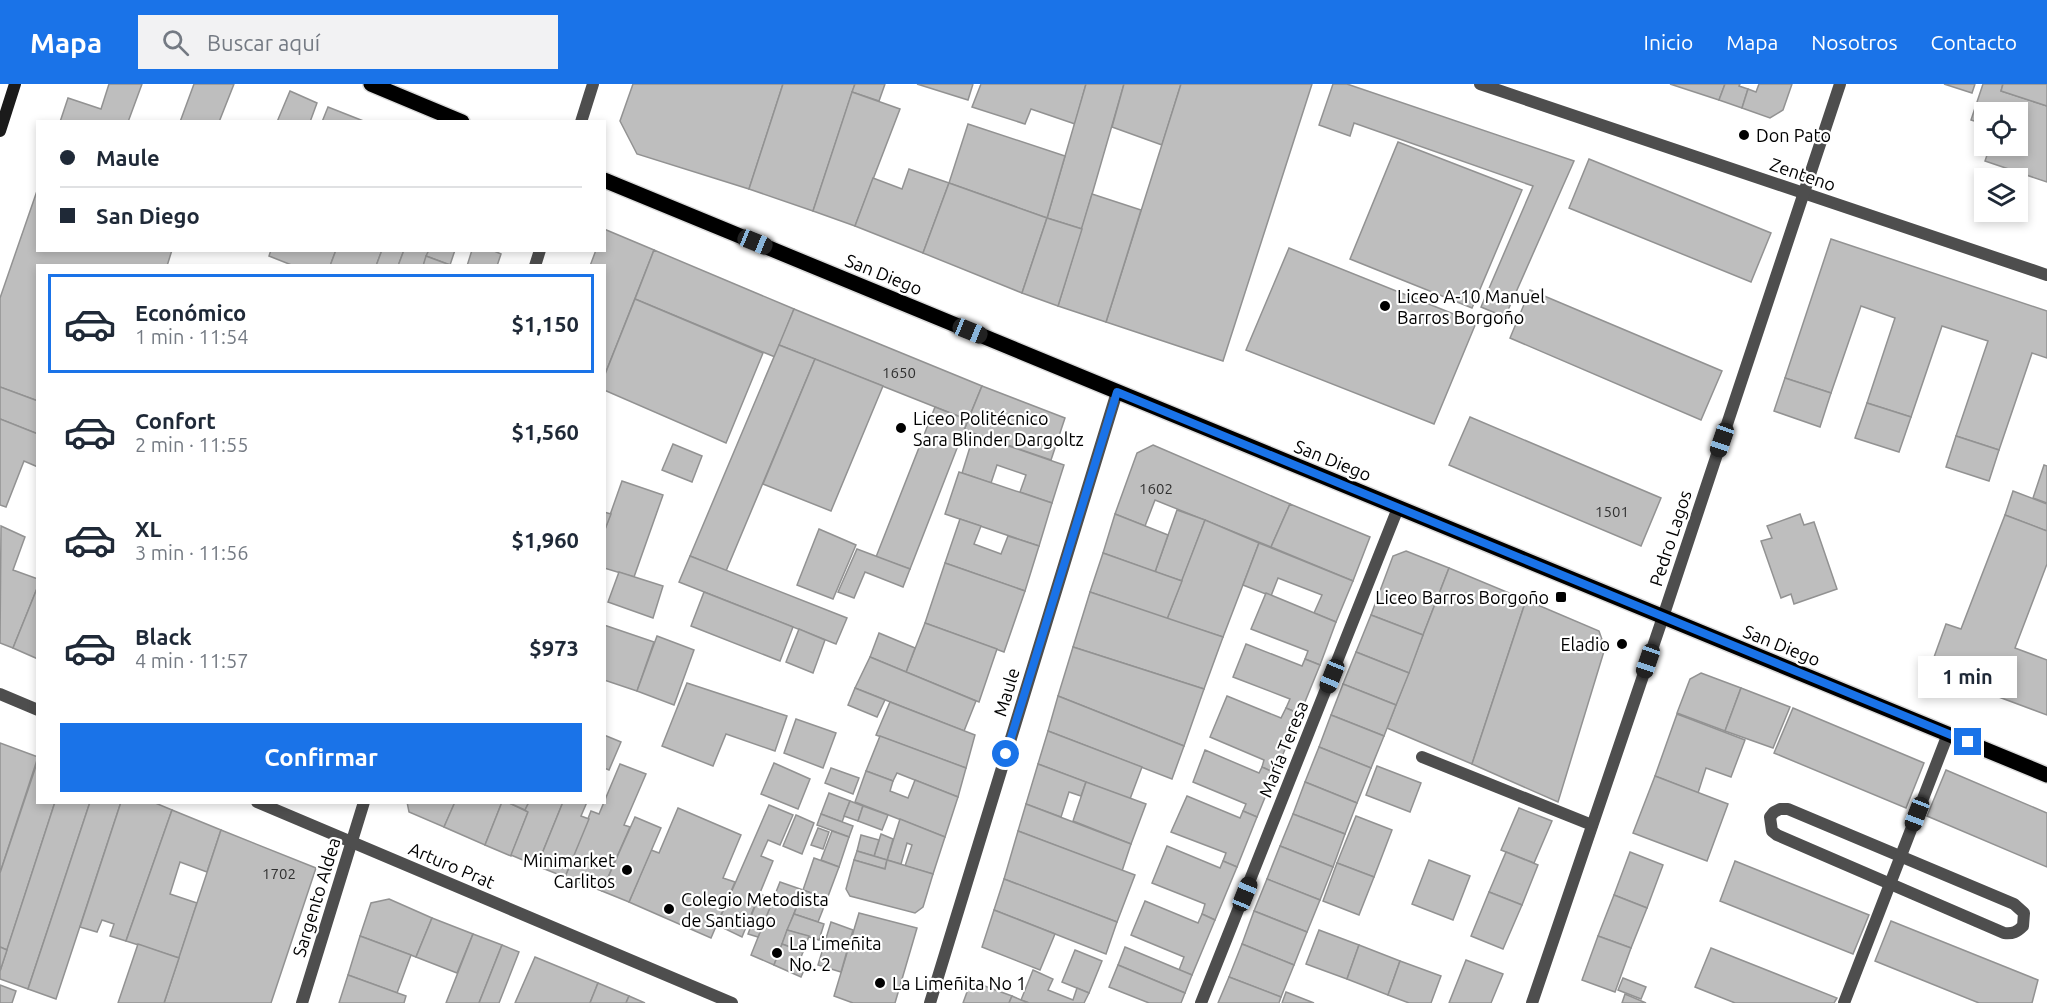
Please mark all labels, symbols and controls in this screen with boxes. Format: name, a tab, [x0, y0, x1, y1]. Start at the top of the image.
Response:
search box	[138, 15, 558, 69]
icon: search	[159, 26, 192, 59]
text: Mapa	[30, 27, 102, 58]
text: Buscar aquí	[207, 30, 320, 55]
text: Inicio	[1644, 30, 1693, 54]
text: Mapa	[1726, 30, 1778, 54]
text: Nosotros	[1811, 30, 1898, 54]
text: Contacto	[1931, 30, 2017, 54]
map controls	[1974, 102, 2028, 222]
button: locate	[1974, 102, 2028, 156]
place label: Don Pato	[1756, 125, 1831, 145]
marker: Don Pato	[1737, 128, 1751, 142]
text: Maule	[96, 145, 160, 170]
street label: Zenteno	[1768, 153, 1838, 195]
button: layers	[1974, 168, 2028, 222]
text: San Diego	[96, 203, 200, 228]
car	[735, 227, 775, 257]
street label: San Diego	[843, 250, 925, 298]
place label: Liceo A-10 Manuel Barros Borgoño	[1397, 286, 1545, 327]
icon: car	[63, 297, 117, 351]
marker: Liceo A-10 Manuel Barros Borgoño	[1378, 299, 1392, 313]
text: Económico	[135, 300, 246, 325]
text: $1,150	[512, 311, 579, 336]
car	[950, 316, 990, 346]
text: 1 min · 11:54	[135, 325, 249, 348]
house number: 1650	[882, 364, 916, 381]
icon: car	[63, 405, 117, 459]
text: Confort	[135, 408, 216, 433]
place label: Liceo Politécnico Sara Blinder Dargoltz	[913, 408, 1084, 449]
text: $1,560	[512, 419, 579, 444]
car	[1708, 420, 1736, 460]
marker: Liceo Politécnico Sara Blinder Dargoltz	[894, 421, 908, 435]
text: 2 min · 11:55	[135, 433, 249, 456]
street label: San Diego	[1292, 436, 1374, 484]
house number: 1602	[1139, 480, 1173, 497]
street label: Pedro Lagos	[1645, 487, 1695, 588]
house number: 1501	[1595, 503, 1629, 520]
icon: car	[63, 513, 117, 567]
text: XL	[135, 516, 162, 541]
text: $1,960	[512, 527, 579, 552]
text: 3 min · 11:56	[135, 541, 249, 564]
place label: Liceo Barros Borgoño	[1375, 587, 1549, 607]
marker: Liceo Barros Borgoño	[1554, 590, 1568, 604]
icon: car	[63, 621, 117, 675]
street label: San Diego	[1741, 621, 1823, 669]
text: Black	[135, 624, 192, 649]
place label: Eladio	[1560, 634, 1610, 654]
text: $973	[529, 635, 579, 660]
marker: Eladio	[1615, 637, 1629, 651]
car	[1634, 641, 1662, 681]
text: 4 min · 11:57	[135, 649, 249, 672]
callout: 1 min	[1918, 655, 2018, 697]
car	[1317, 656, 1347, 696]
street label: Maule	[989, 665, 1023, 719]
text: 1 min	[1942, 665, 1993, 688]
street label: María Teresa	[1255, 698, 1311, 800]
button: Confirmar	[60, 723, 582, 792]
route end	[1954, 728, 1981, 755]
route start	[992, 740, 1019, 767]
car	[1902, 794, 1932, 834]
street label: Sargento Aldea	[288, 835, 344, 959]
street label: Arturo Prat	[406, 838, 498, 892]
place label: Minimarket Carlitos	[523, 850, 615, 891]
marker: Minimarket Carlitos	[620, 863, 634, 877]
house number: 1702	[262, 865, 296, 882]
car	[1230, 874, 1260, 914]
place label: Colegio Metodista de Santiago	[681, 889, 829, 930]
marker: Colegio Metodista de Santiago	[662, 902, 676, 916]
place label: La Limeñita No. 2	[789, 933, 882, 974]
marker: La Limeñita No. 2	[770, 946, 784, 960]
place label: La Limeñita No 1	[892, 973, 1026, 993]
marker: La Limeñita No 1	[873, 976, 887, 990]

